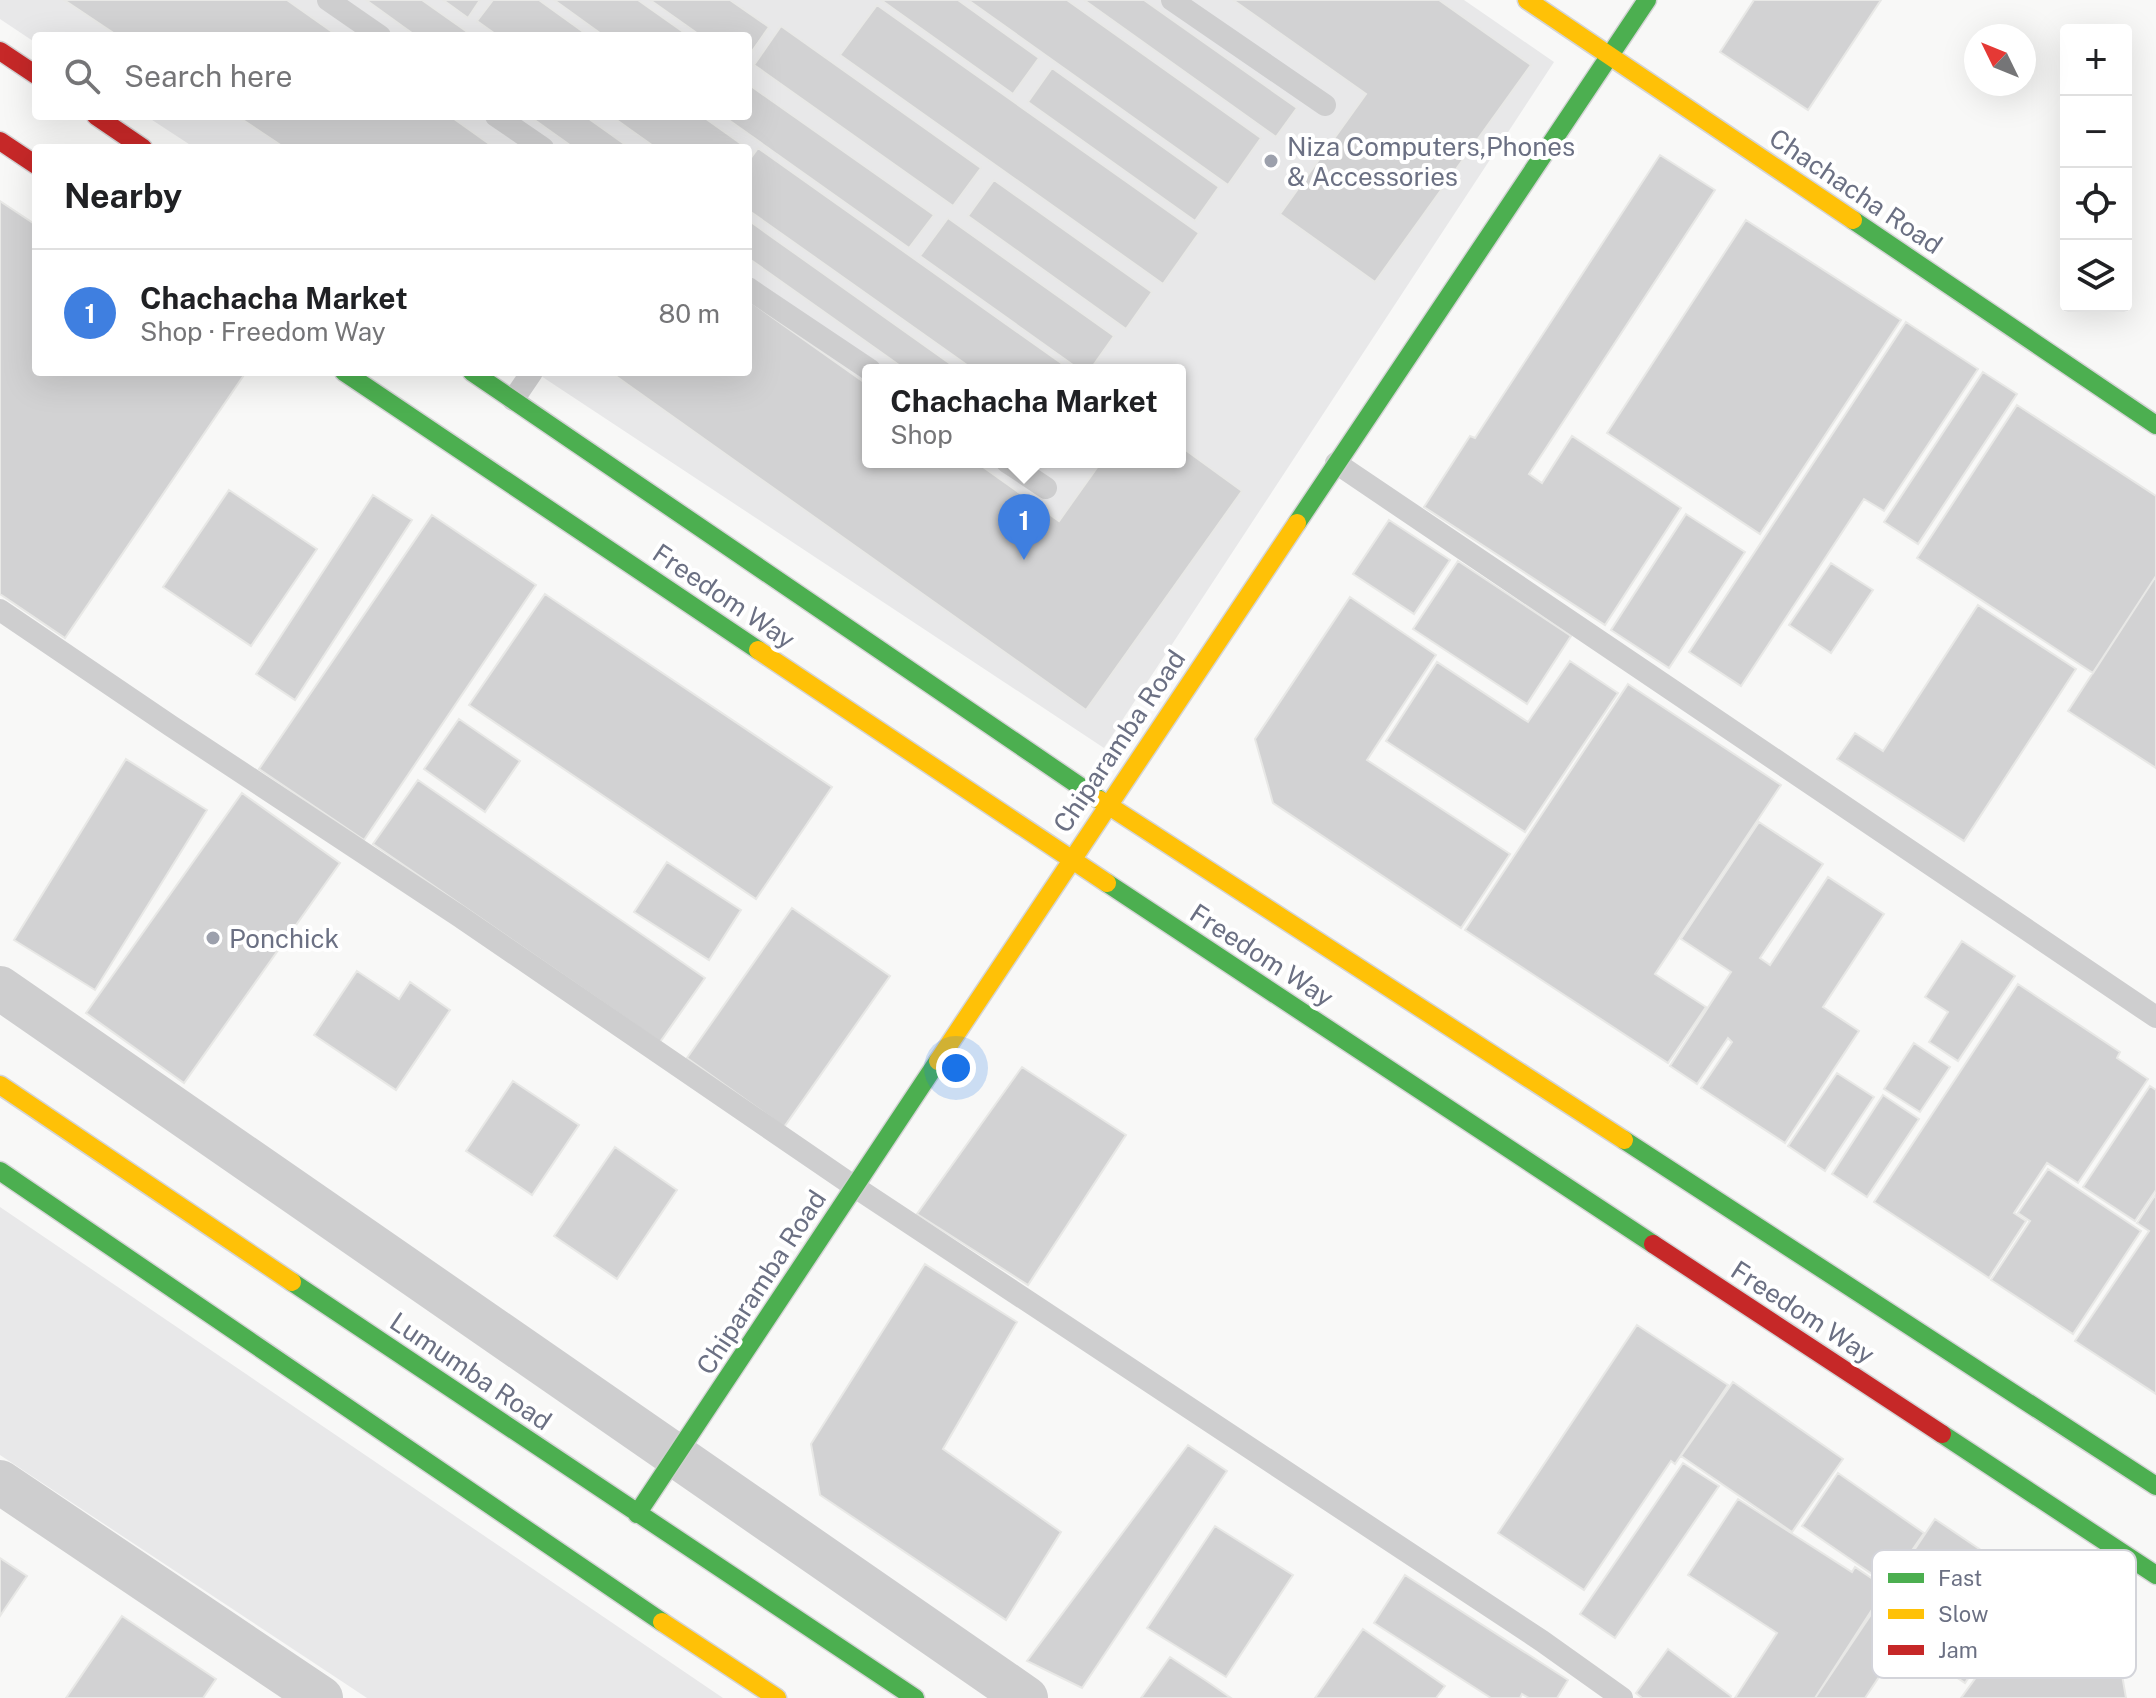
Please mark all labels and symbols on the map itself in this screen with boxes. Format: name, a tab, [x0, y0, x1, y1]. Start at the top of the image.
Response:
north arrow	[1964, 24, 2036, 96]
street label: Chachacha Road	[1764, 122, 1948, 260]
place label: Niza Computers,Phones & Accessories	[1287, 131, 1575, 192]
marker: Niza Computers,Phones & Accessories	[1262, 152, 1280, 170]
pin: 1	[998, 494, 1050, 560]
street label: Freedom Way	[647, 537, 801, 655]
street label: Chiparamba Road	[1046, 644, 1192, 838]
street label: Freedom Way	[1184, 897, 1340, 1013]
place label: Ponchick	[229, 923, 339, 954]
marker: Ponchick	[204, 929, 222, 947]
your location	[936, 1048, 976, 1088]
street label: Chiparamba Road	[690, 1184, 832, 1380]
street label: Freedom Way	[1725, 1254, 1881, 1370]
street label: Lumumba Road	[384, 1306, 558, 1436]
legend	[1872, 1550, 2136, 1678]
text: Fast	[1938, 1565, 1982, 1591]
text: Slow	[1938, 1601, 1988, 1627]
text: Jam	[1938, 1637, 1978, 1663]

